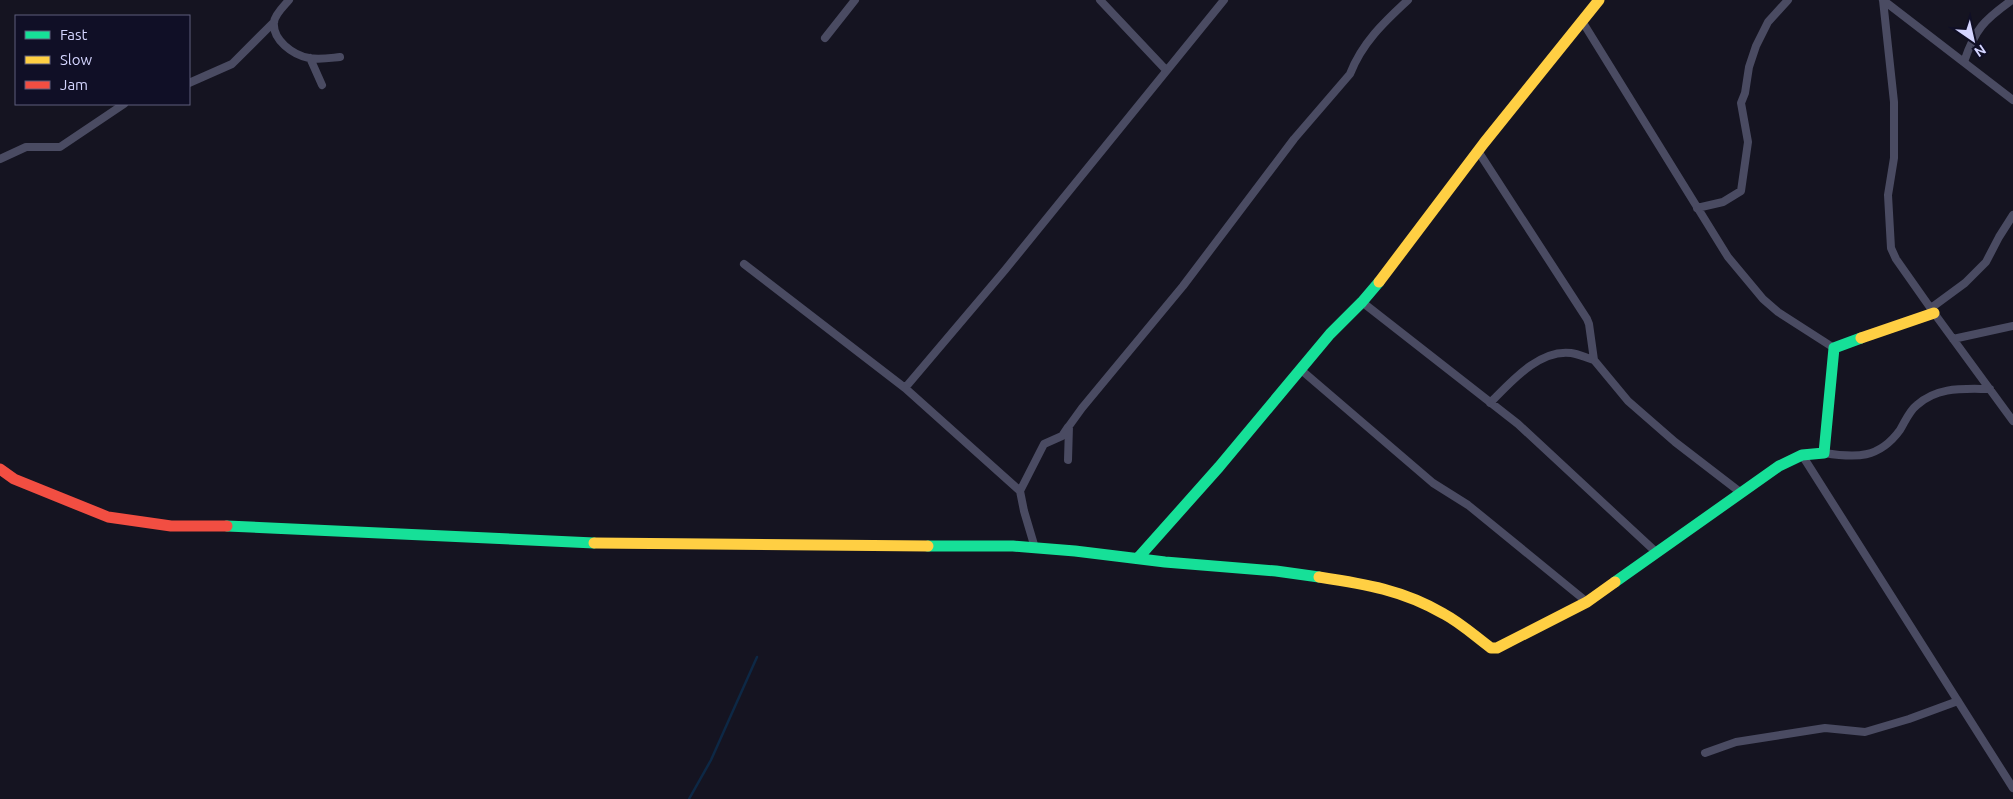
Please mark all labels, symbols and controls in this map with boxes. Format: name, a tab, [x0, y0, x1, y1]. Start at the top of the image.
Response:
legend	[15, 15, 190, 105]
north arrow	[1948, 15, 1998, 65]
text: Fast	[60, 26, 88, 43]
text: N	[1971, 41, 1989, 60]
text: Slow	[60, 51, 93, 68]
text: Jam	[60, 76, 88, 93]

